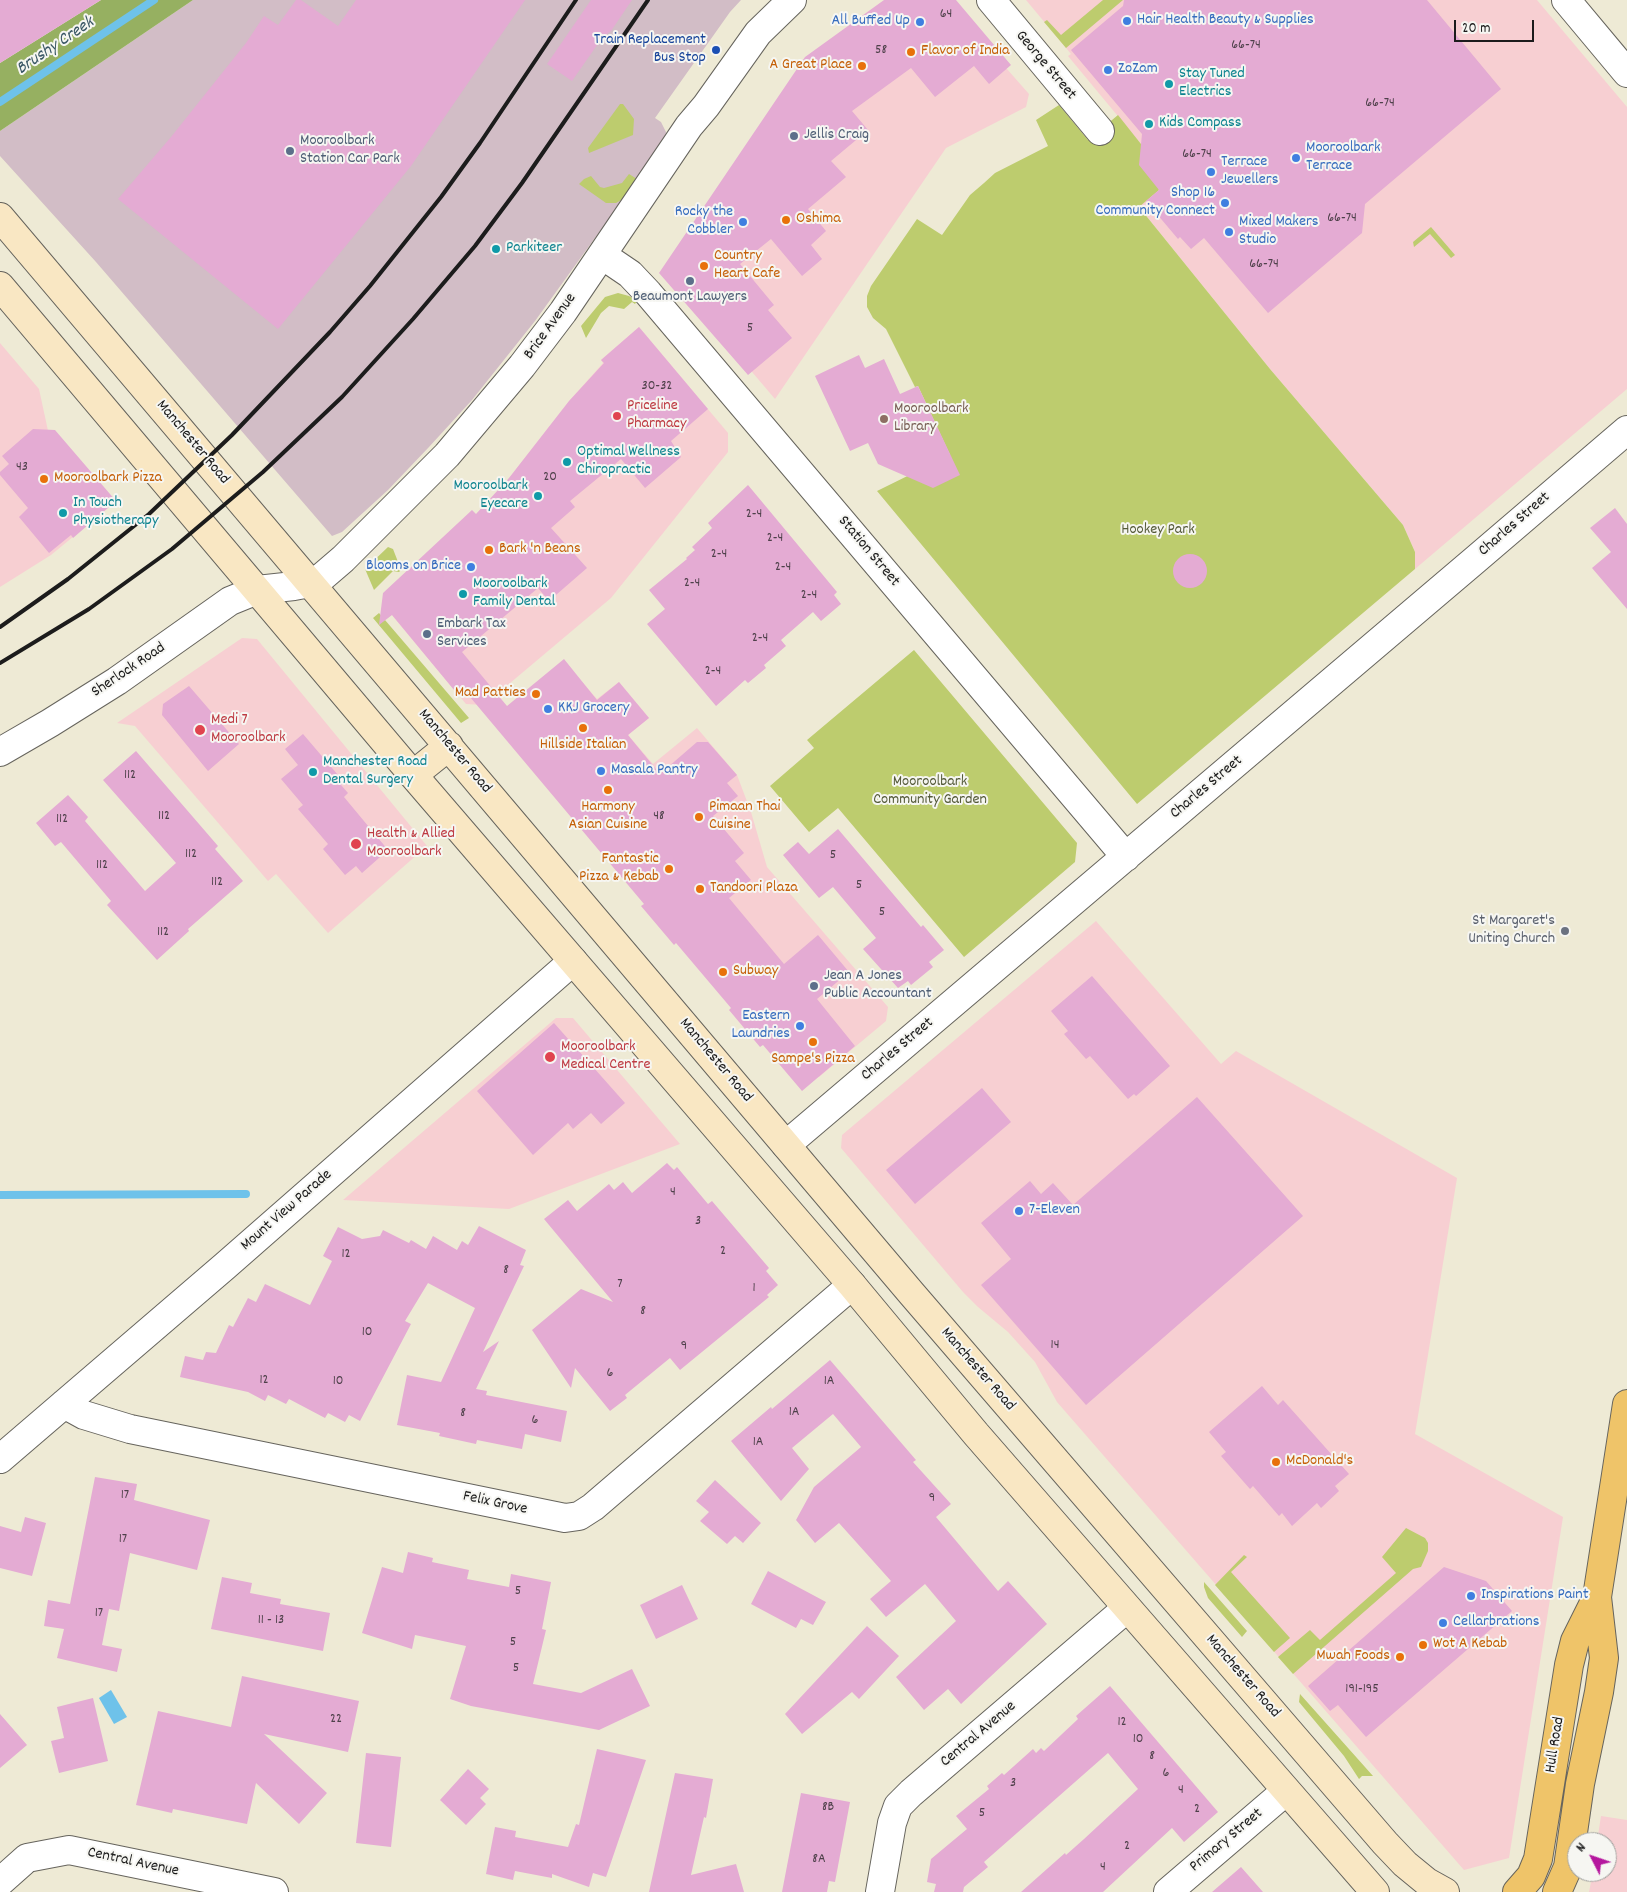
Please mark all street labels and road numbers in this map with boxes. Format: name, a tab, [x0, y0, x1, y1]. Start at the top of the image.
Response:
street label: George Street	[1010, 27, 1080, 105]
street label: Brice Avenue	[520, 290, 582, 364]
street label: Manchester Road	[151, 397, 233, 489]
street label: Charles Street	[1475, 489, 1555, 561]
street label: Station Street	[833, 513, 903, 591]
street label: Sherlock Road	[88, 639, 170, 703]
street label: Manchester Road	[413, 706, 495, 798]
street label: Charles Street	[1167, 752, 1247, 824]
street label: Charles Street	[858, 1014, 938, 1086]
street label: Manchester Road	[674, 1015, 756, 1107]
street label: Mount View Parade	[237, 1166, 337, 1256]
street label: Manchester Road	[936, 1324, 1018, 1416]
street label: Felix Grove	[461, 1488, 529, 1520]
street label: Manchester Road	[1201, 1631, 1283, 1723]
street label: Central Avenue	[937, 1698, 1021, 1772]
street label: Hull Road	[1542, 1716, 1570, 1774]
street label: Primary Street	[1187, 1805, 1267, 1877]
street label: Central Avenue	[86, 1844, 180, 1882]

